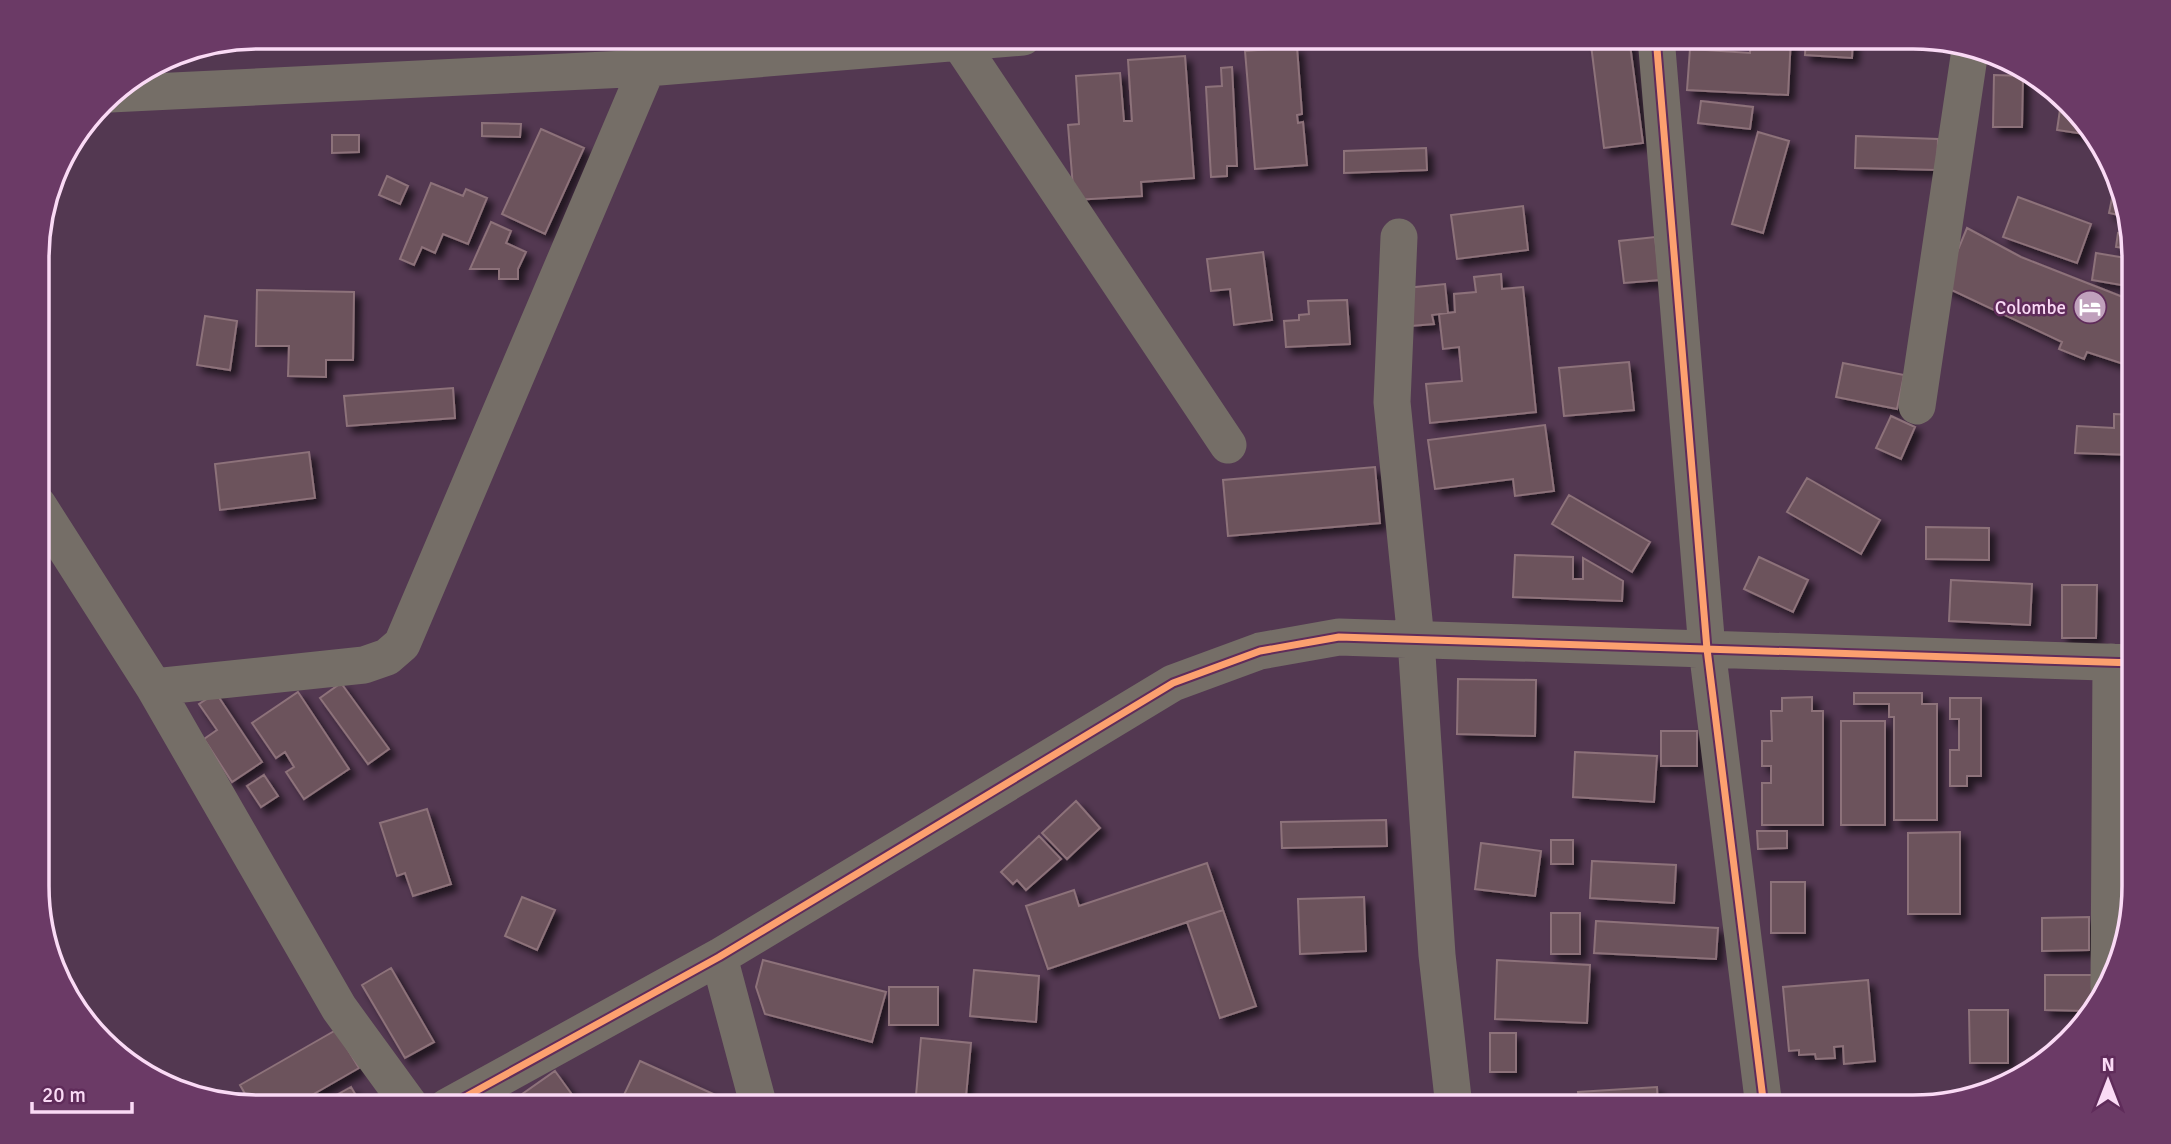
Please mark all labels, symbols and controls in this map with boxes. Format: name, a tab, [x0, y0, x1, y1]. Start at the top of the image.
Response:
hotel icon: Colombe	[2071, 288, 2109, 326]
place label: Colombe	[1995, 296, 2066, 320]
north arrow	[2073, 1046, 2143, 1116]
text: N	[2101, 1053, 2115, 1077]
scale bar	[32, 1070, 131, 1114]
text: 20 m	[42, 1082, 86, 1108]

